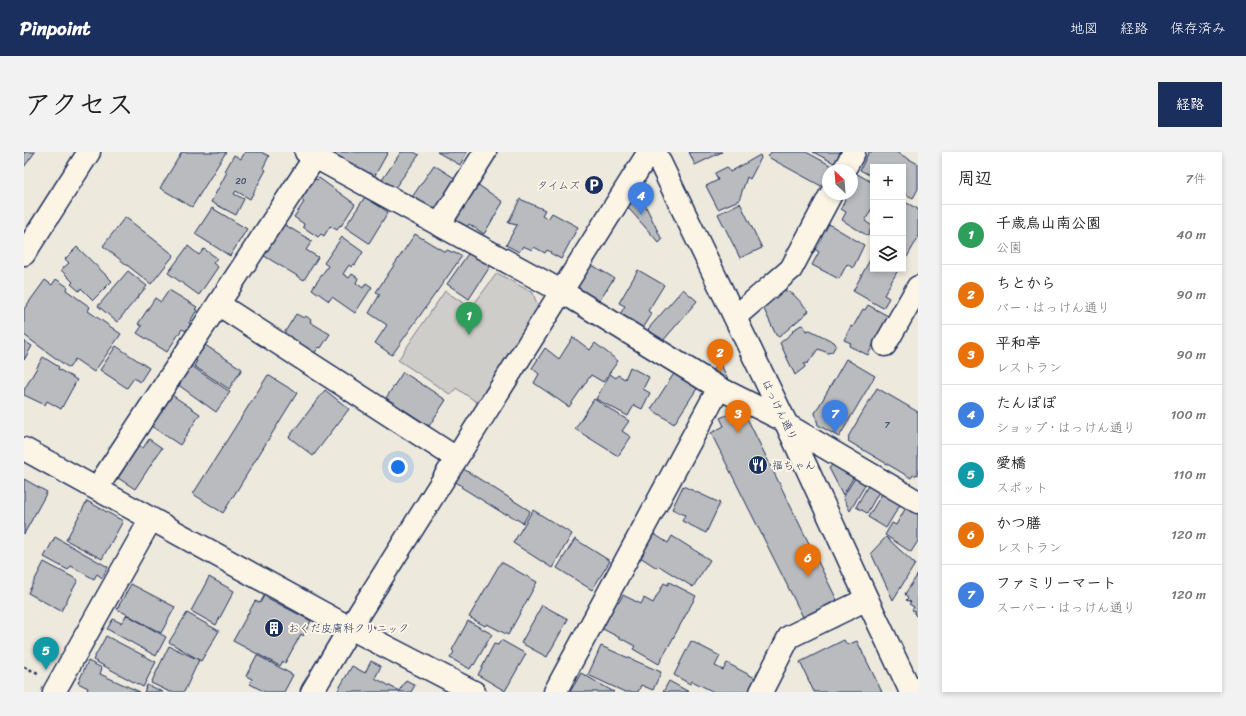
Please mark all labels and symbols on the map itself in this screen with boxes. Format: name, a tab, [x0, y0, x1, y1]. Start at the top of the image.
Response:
north arrow	[822, 164, 858, 200]
house number: 20	[236, 173, 247, 189]
parking icon: タイムズ	[583, 174, 605, 196]
place label: タイムズ	[537, 176, 580, 195]
pin: 4	[628, 182, 654, 215]
pin: 1	[456, 302, 482, 335]
pin: 2	[707, 339, 733, 372]
street label: はっけん通り	[757, 376, 803, 444]
pin: 3	[725, 400, 751, 433]
pin: 7	[822, 400, 848, 433]
house number: 7	[884, 417, 890, 433]
restaurant icon: 福ちゃん	[747, 454, 769, 476]
place label: 福ちゃん	[772, 456, 816, 475]
your location	[388, 457, 408, 477]
pin: 6	[795, 544, 821, 577]
building icon: おくだ皮膚科クリニック	[263, 617, 285, 639]
place label: おくだ皮膚科クリニック	[288, 619, 409, 638]
pin: 5	[33, 637, 59, 670]

